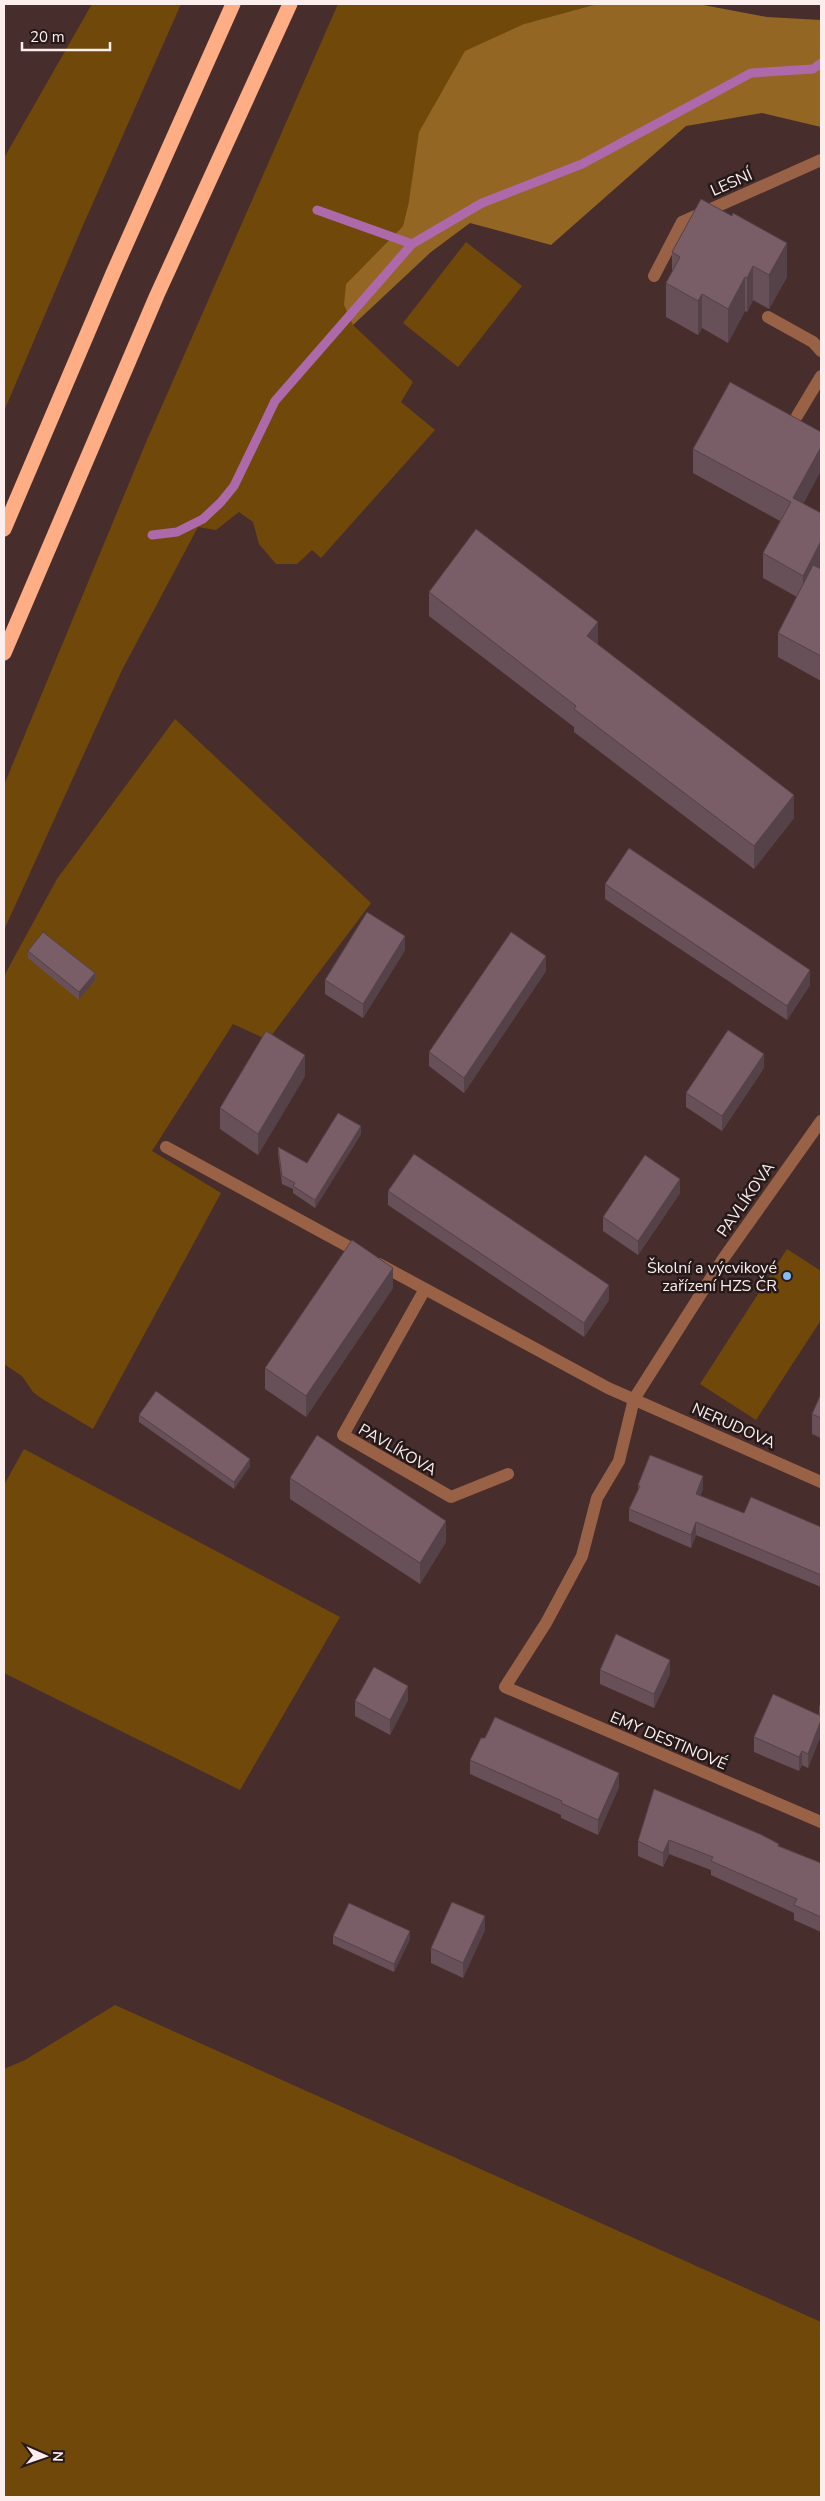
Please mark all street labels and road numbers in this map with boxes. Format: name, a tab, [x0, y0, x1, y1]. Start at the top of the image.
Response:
street label: LESNÍ	[707, 164, 757, 202]
street label: PAVLÍKOVA	[712, 1157, 780, 1241]
street label: NERUDOVA	[688, 1398, 779, 1454]
street label: PAVLÍKOVA	[354, 1419, 441, 1481]
street label: EMY DESTINOVÉ	[607, 1706, 731, 1776]

